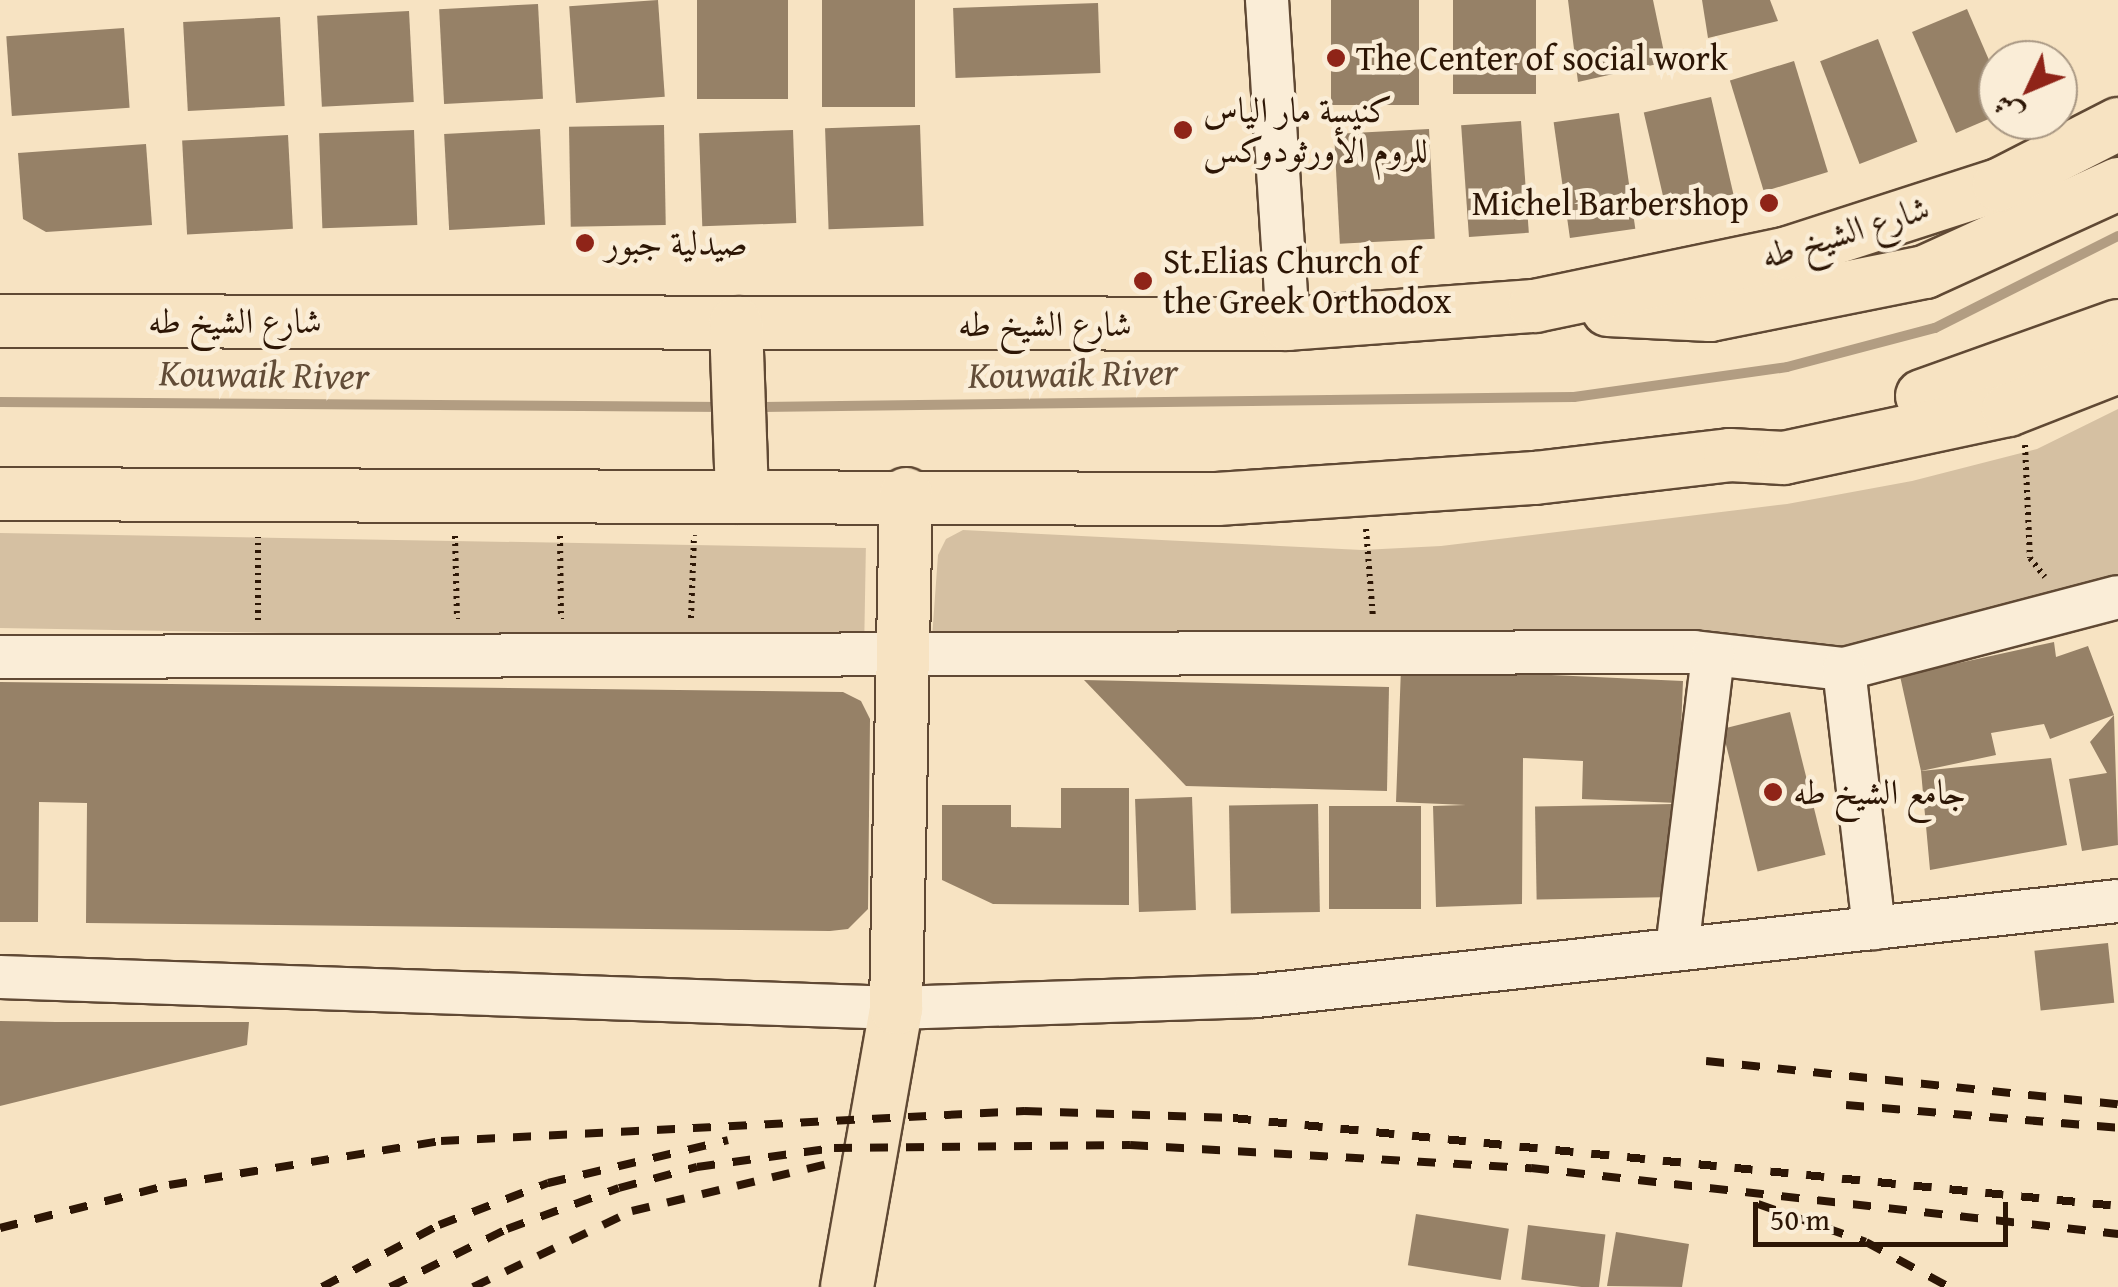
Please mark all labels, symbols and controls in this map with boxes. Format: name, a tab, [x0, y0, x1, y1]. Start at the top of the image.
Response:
place label: The Center of social work	[1356, 37, 1728, 79]
north arrow	[1978, 40, 2078, 140]
marker: The Center of social work	[1325, 47, 1347, 69]
text: ش	[1983, 86, 2032, 134]
place label: كنيسة مار الياس للروم الأورثودوكس	[1203, 89, 1428, 171]
marker: كنيسة مار الياس للروم الأورثودوكس	[1172, 119, 1194, 141]
place label: Michel Barbershop	[1472, 182, 1749, 224]
street label: شارع الشيخ طه	[1756, 187, 1934, 277]
marker: Michel Barbershop	[1758, 192, 1780, 214]
place label: صيدلية جبور	[605, 222, 748, 264]
marker: صيدلية جبور	[574, 232, 596, 254]
place label: St.Elias Church of the Greek Orthodox	[1163, 240, 1451, 322]
marker: St.Elias Church of the Greek Orthodox	[1132, 270, 1154, 292]
street label: شارع الشيخ طه	[148, 300, 322, 342]
street label: شارع الشيخ طه	[958, 303, 1132, 345]
water label: Kouwaik River	[968, 348, 1178, 398]
water label: Kouwaik River	[159, 349, 369, 399]
place label: جامع الشيخ طه	[1793, 771, 1966, 813]
marker: جامع الشيخ طه	[1762, 781, 1784, 803]
scale bar	[1758, 1182, 2013, 1244]
text: 50 m	[1770, 1197, 1830, 1241]

